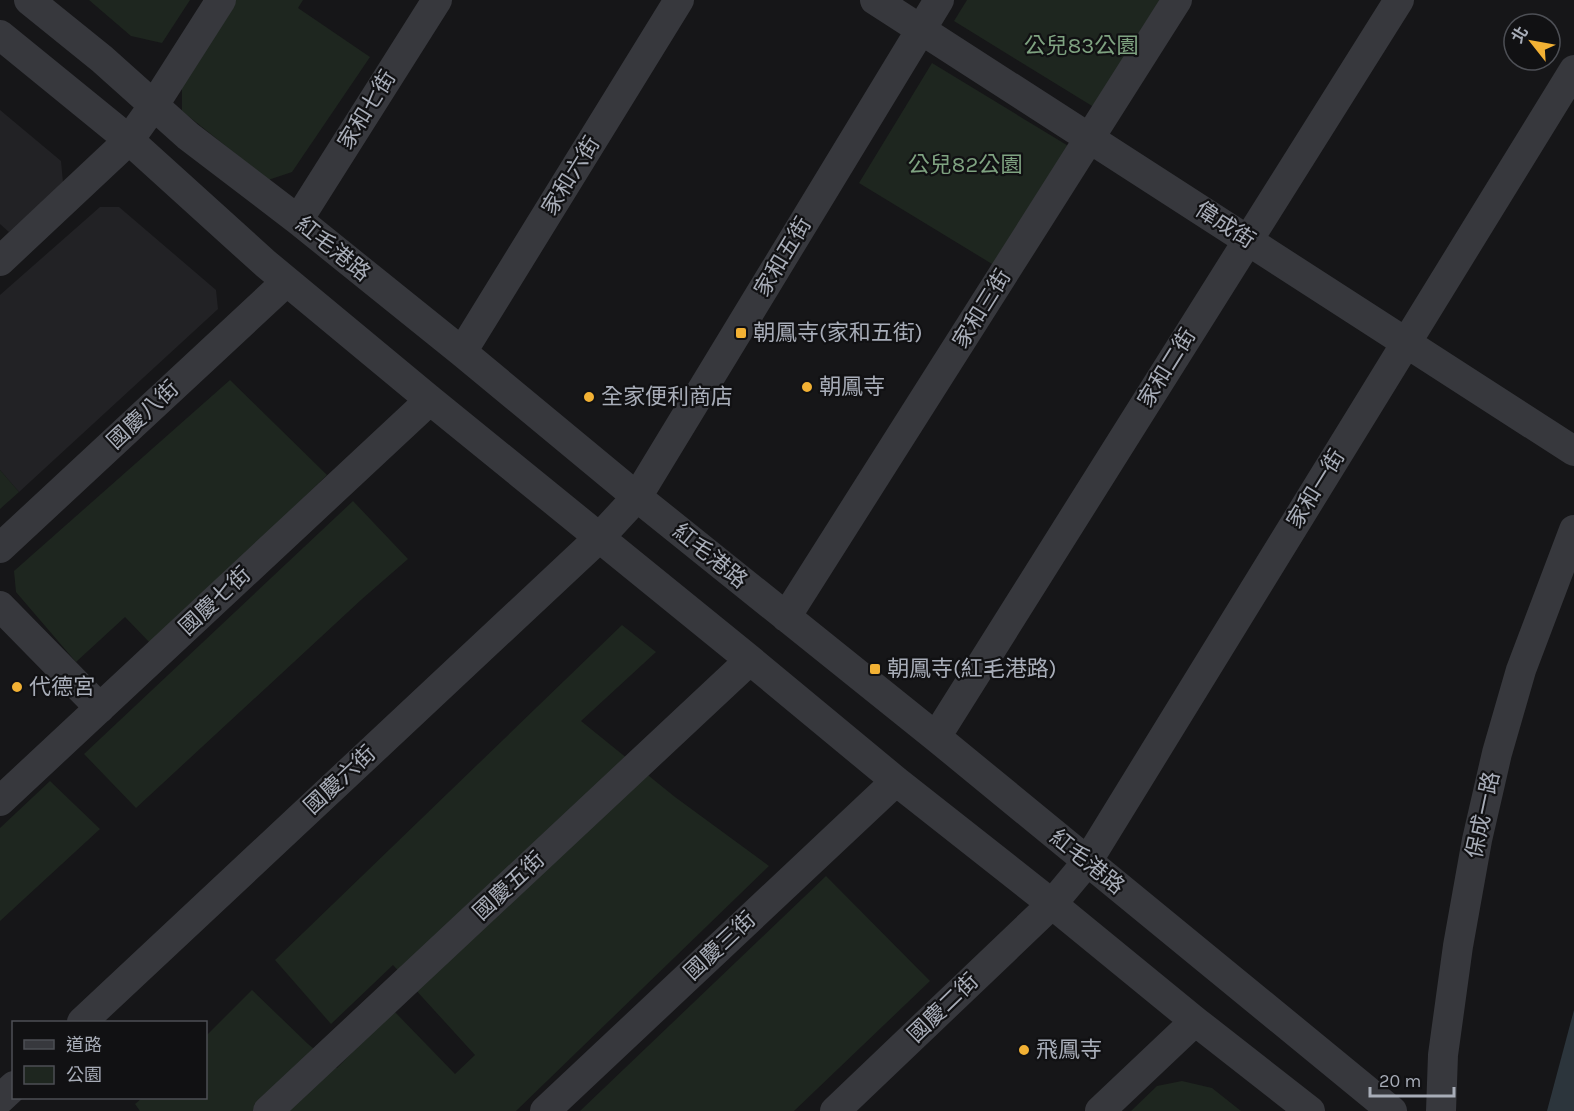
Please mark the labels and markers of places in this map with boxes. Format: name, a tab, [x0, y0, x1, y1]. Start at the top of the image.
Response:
place label: 朝鳳寺(家和五街)	[753, 320, 923, 346]
marker: 朝鳳寺(家和五街)	[734, 326, 748, 340]
place label: 朝鳳寺	[819, 374, 885, 400]
marker: 朝鳳寺	[800, 380, 814, 394]
place label: 全家便利商店	[601, 384, 733, 410]
marker: 全家便利商店	[582, 390, 596, 404]
place label: 朝鳳寺(紅毛港路)	[887, 656, 1057, 682]
marker: 朝鳳寺(紅毛港路)	[868, 662, 882, 676]
place label: 代德宮	[29, 674, 95, 700]
marker: 代德宮	[10, 680, 24, 694]
place label: 飛鳳寺	[1036, 1037, 1102, 1063]
marker: 飛鳳寺	[1017, 1043, 1031, 1057]

